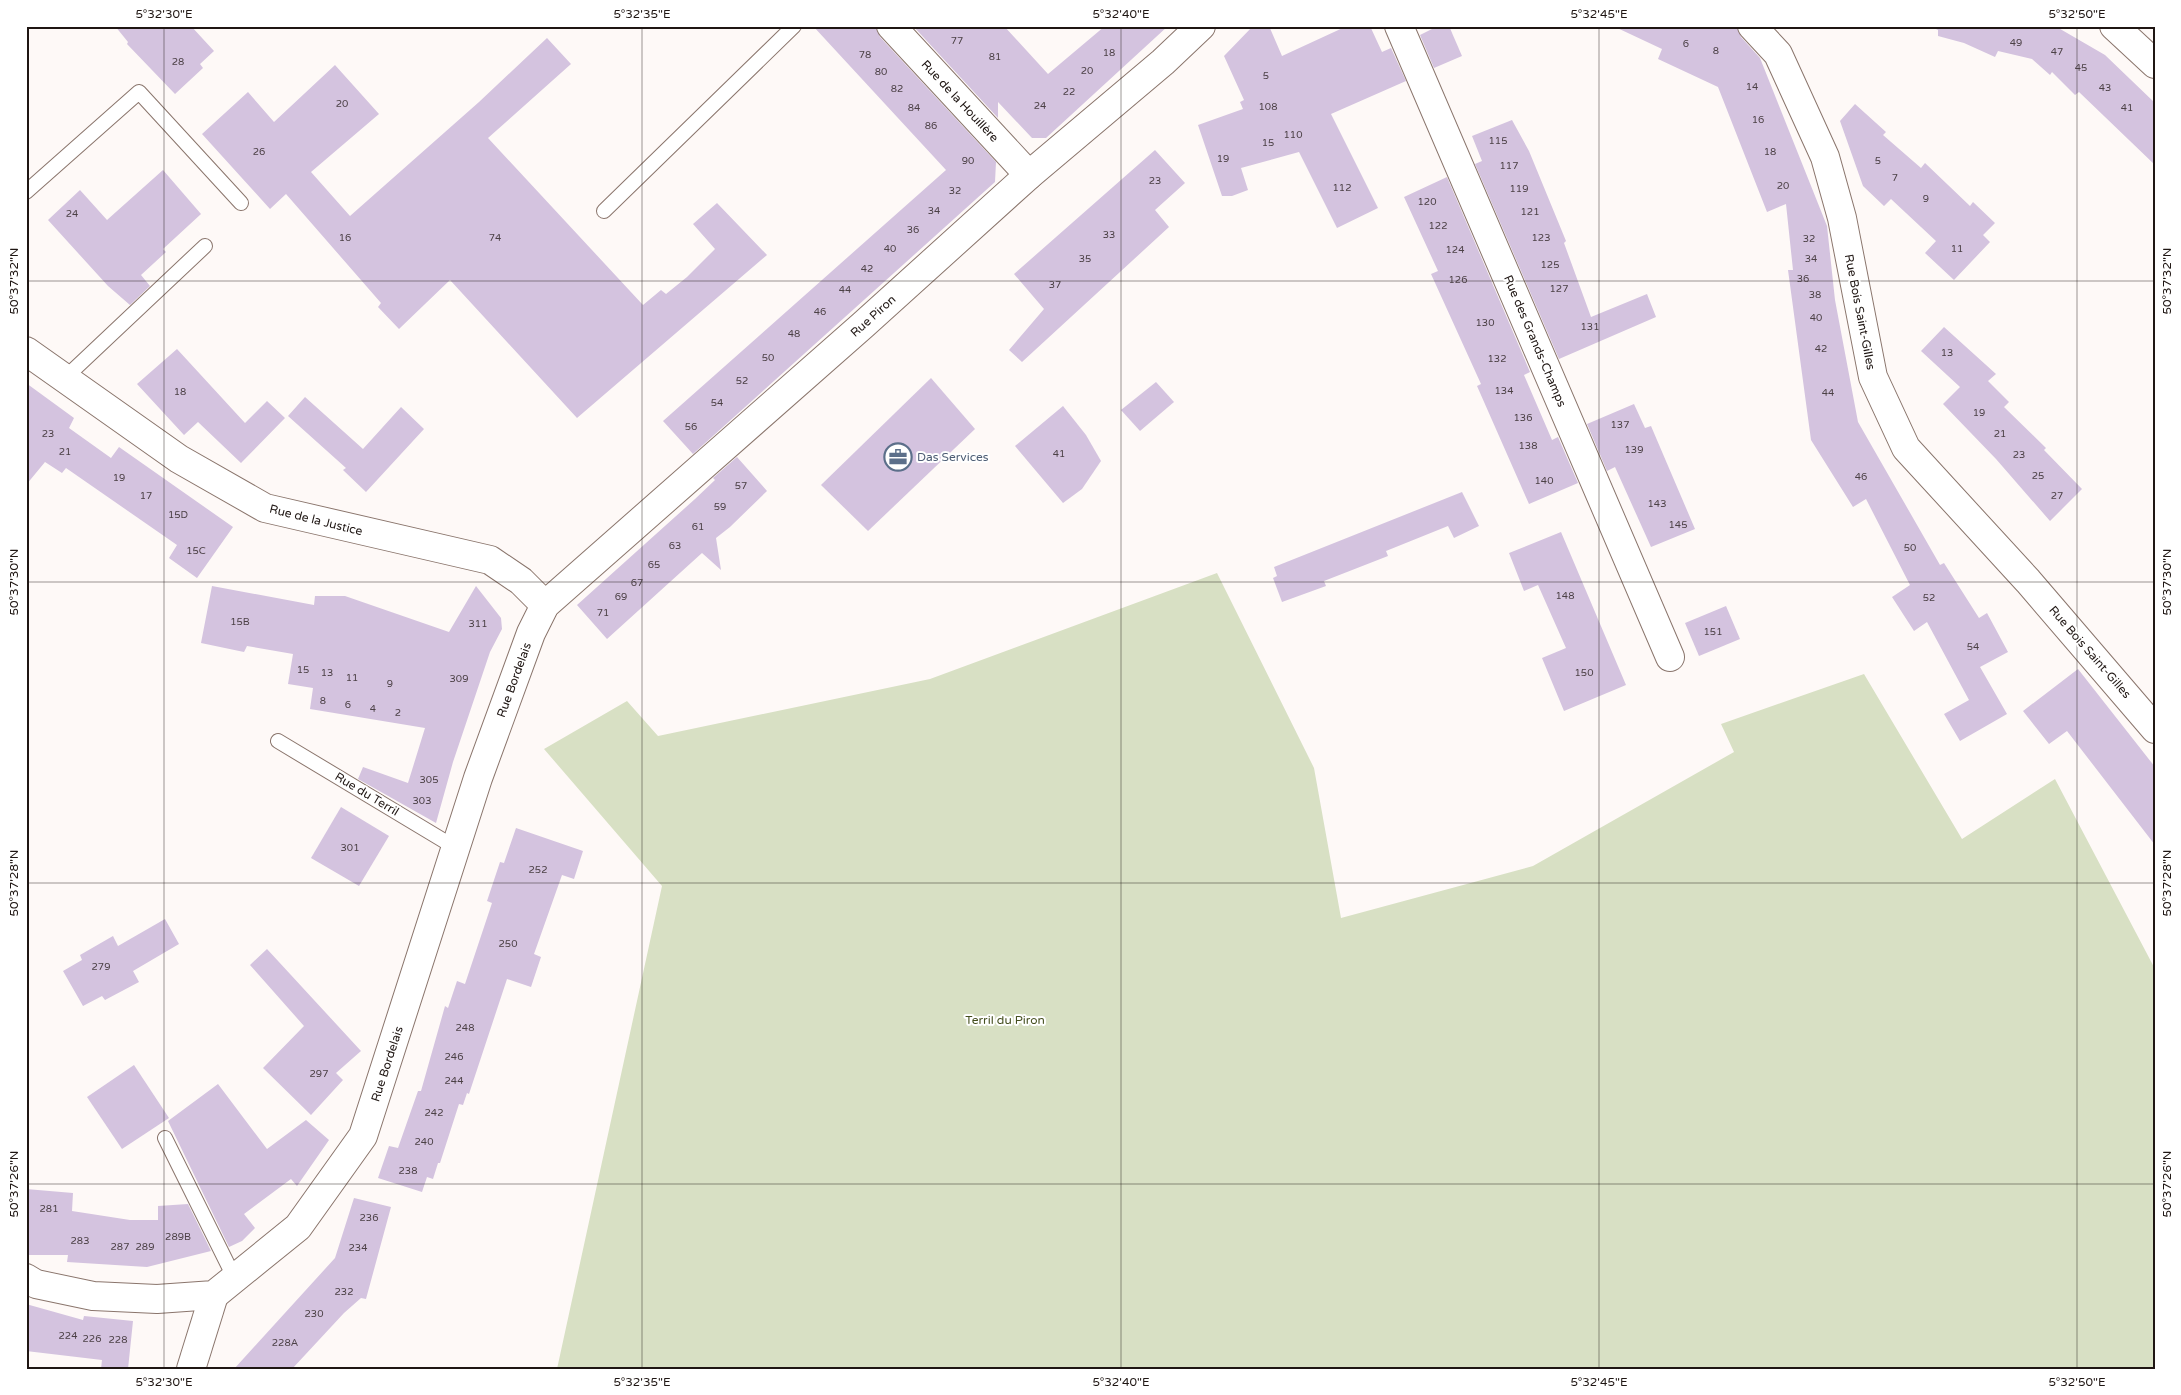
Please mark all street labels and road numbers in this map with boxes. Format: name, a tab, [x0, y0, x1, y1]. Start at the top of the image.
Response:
street label: Rue de la Houillère	[919, 57, 1002, 145]
street label: Rue Bois Saint-Gilles	[1842, 253, 1878, 371]
street label: Rue des Grands-Champs	[1501, 273, 1569, 409]
street label: Rue Piron	[848, 292, 898, 340]
street label: Rue de la Justice	[268, 502, 364, 538]
street label: Rue Bois Saint-Gilles	[2046, 603, 2134, 701]
street label: Rue Bordelais	[494, 640, 534, 719]
street label: Rue du Terril	[332, 769, 402, 819]
street label: Rue Bordelais	[368, 1024, 406, 1104]

